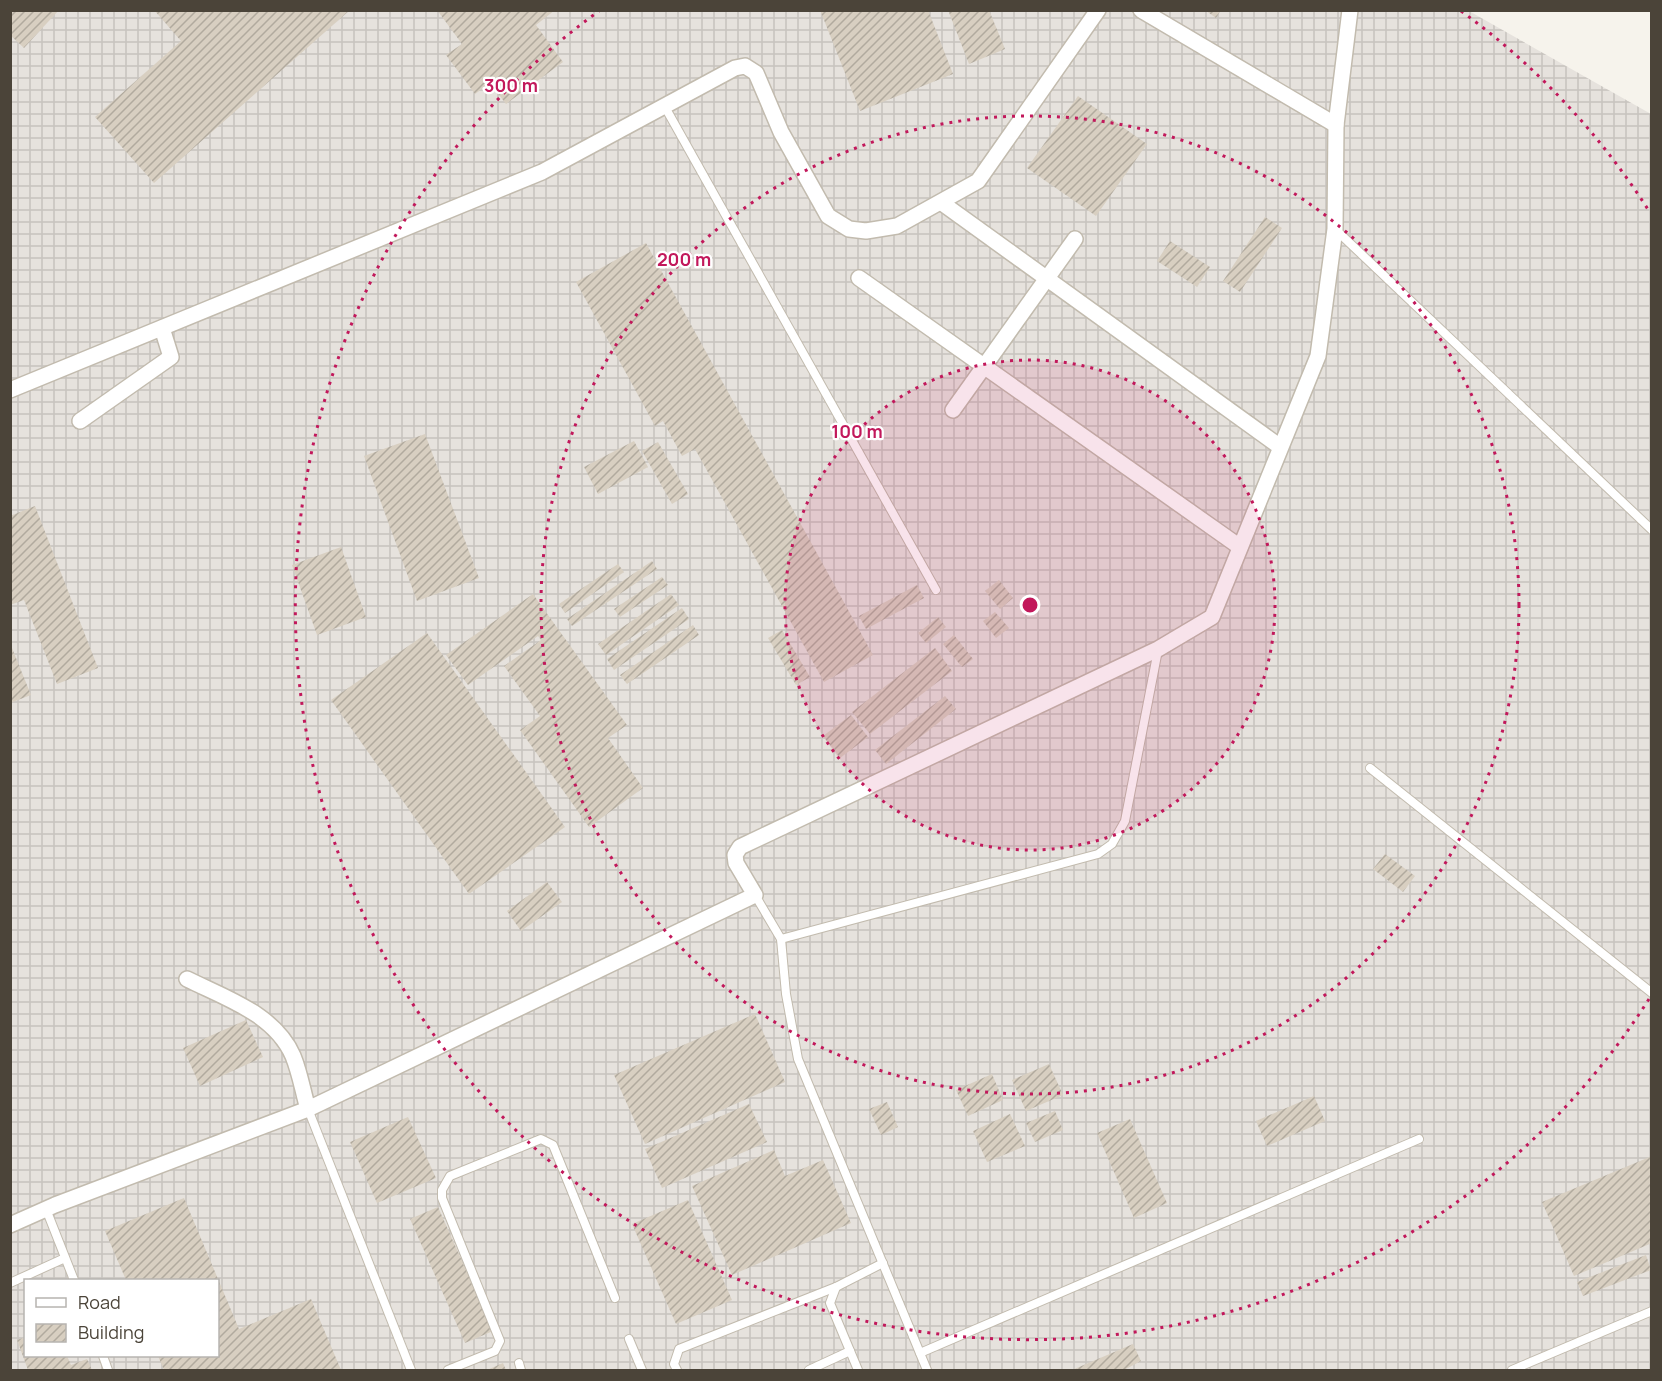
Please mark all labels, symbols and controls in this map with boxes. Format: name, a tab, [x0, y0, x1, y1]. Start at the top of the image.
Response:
text: 300 m	[484, 73, 538, 97]
text: 200 m	[657, 247, 711, 271]
text: 100 m	[831, 419, 883, 443]
centre of rings	[1020, 595, 1040, 615]
legend	[24, 1279, 219, 1357]
text: Road	[78, 1290, 121, 1314]
text: Building	[78, 1320, 144, 1344]

